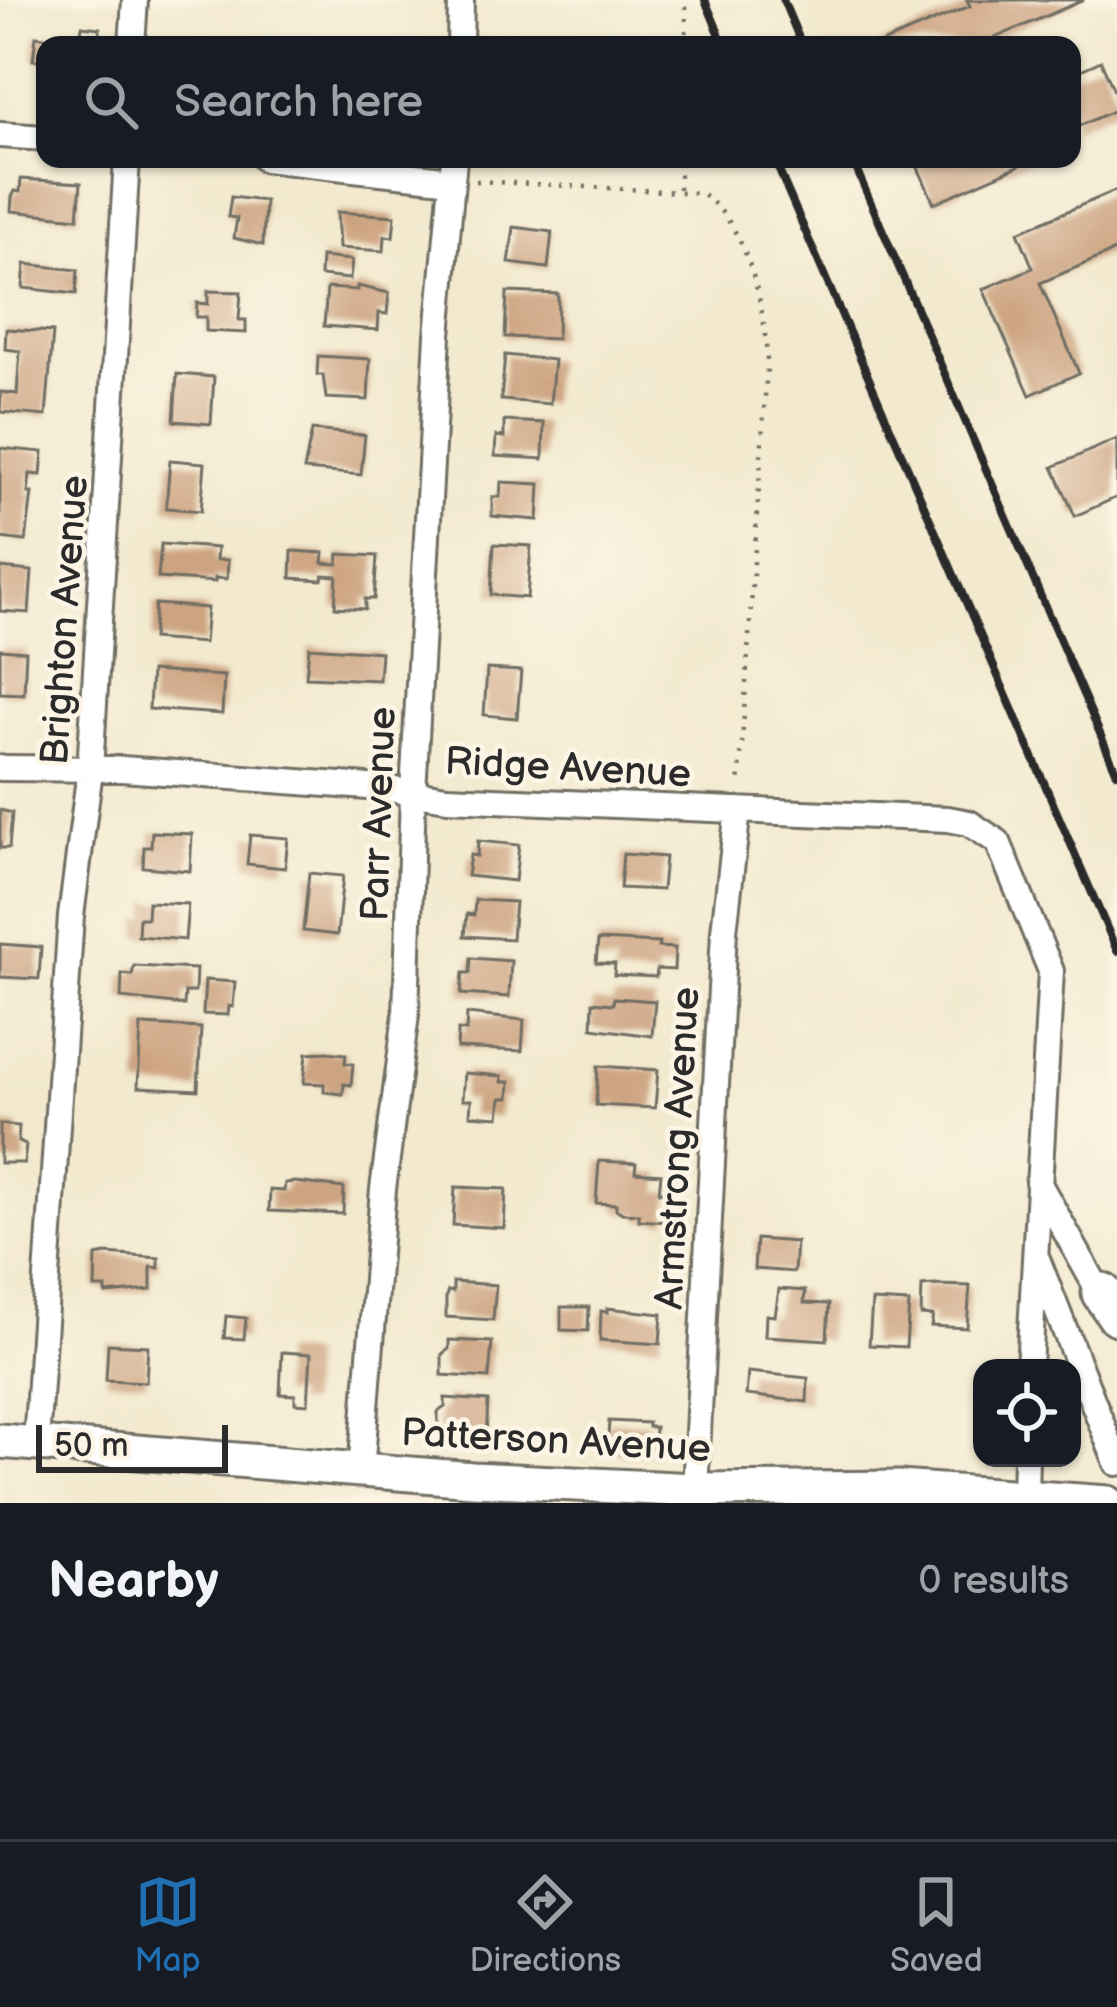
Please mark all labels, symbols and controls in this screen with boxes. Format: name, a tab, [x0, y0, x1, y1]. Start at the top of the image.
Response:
search box	[36, 36, 1081, 168]
icon: search	[78, 69, 144, 135]
text: Search here	[174, 75, 423, 130]
street label: Brighton Avenue	[32, 474, 99, 767]
street label: Parr Avenue	[352, 706, 407, 922]
street label: Ridge Avenue	[444, 739, 692, 798]
street label: Armstrong Avenue	[647, 986, 710, 1311]
map controls	[973, 1359, 1081, 1467]
button: locate	[973, 1359, 1081, 1467]
street label: Patterson Avenue	[400, 1410, 712, 1473]
scale bar	[36, 1419, 228, 1472]
text: 50 m	[54, 1426, 129, 1466]
text: Nearby	[48, 1551, 219, 1612]
text: 0 results	[918, 1558, 1069, 1605]
tab: Map	[134, 1869, 201, 1981]
tab: Directions	[469, 1869, 621, 1981]
tab: Saved	[890, 1869, 983, 1981]

